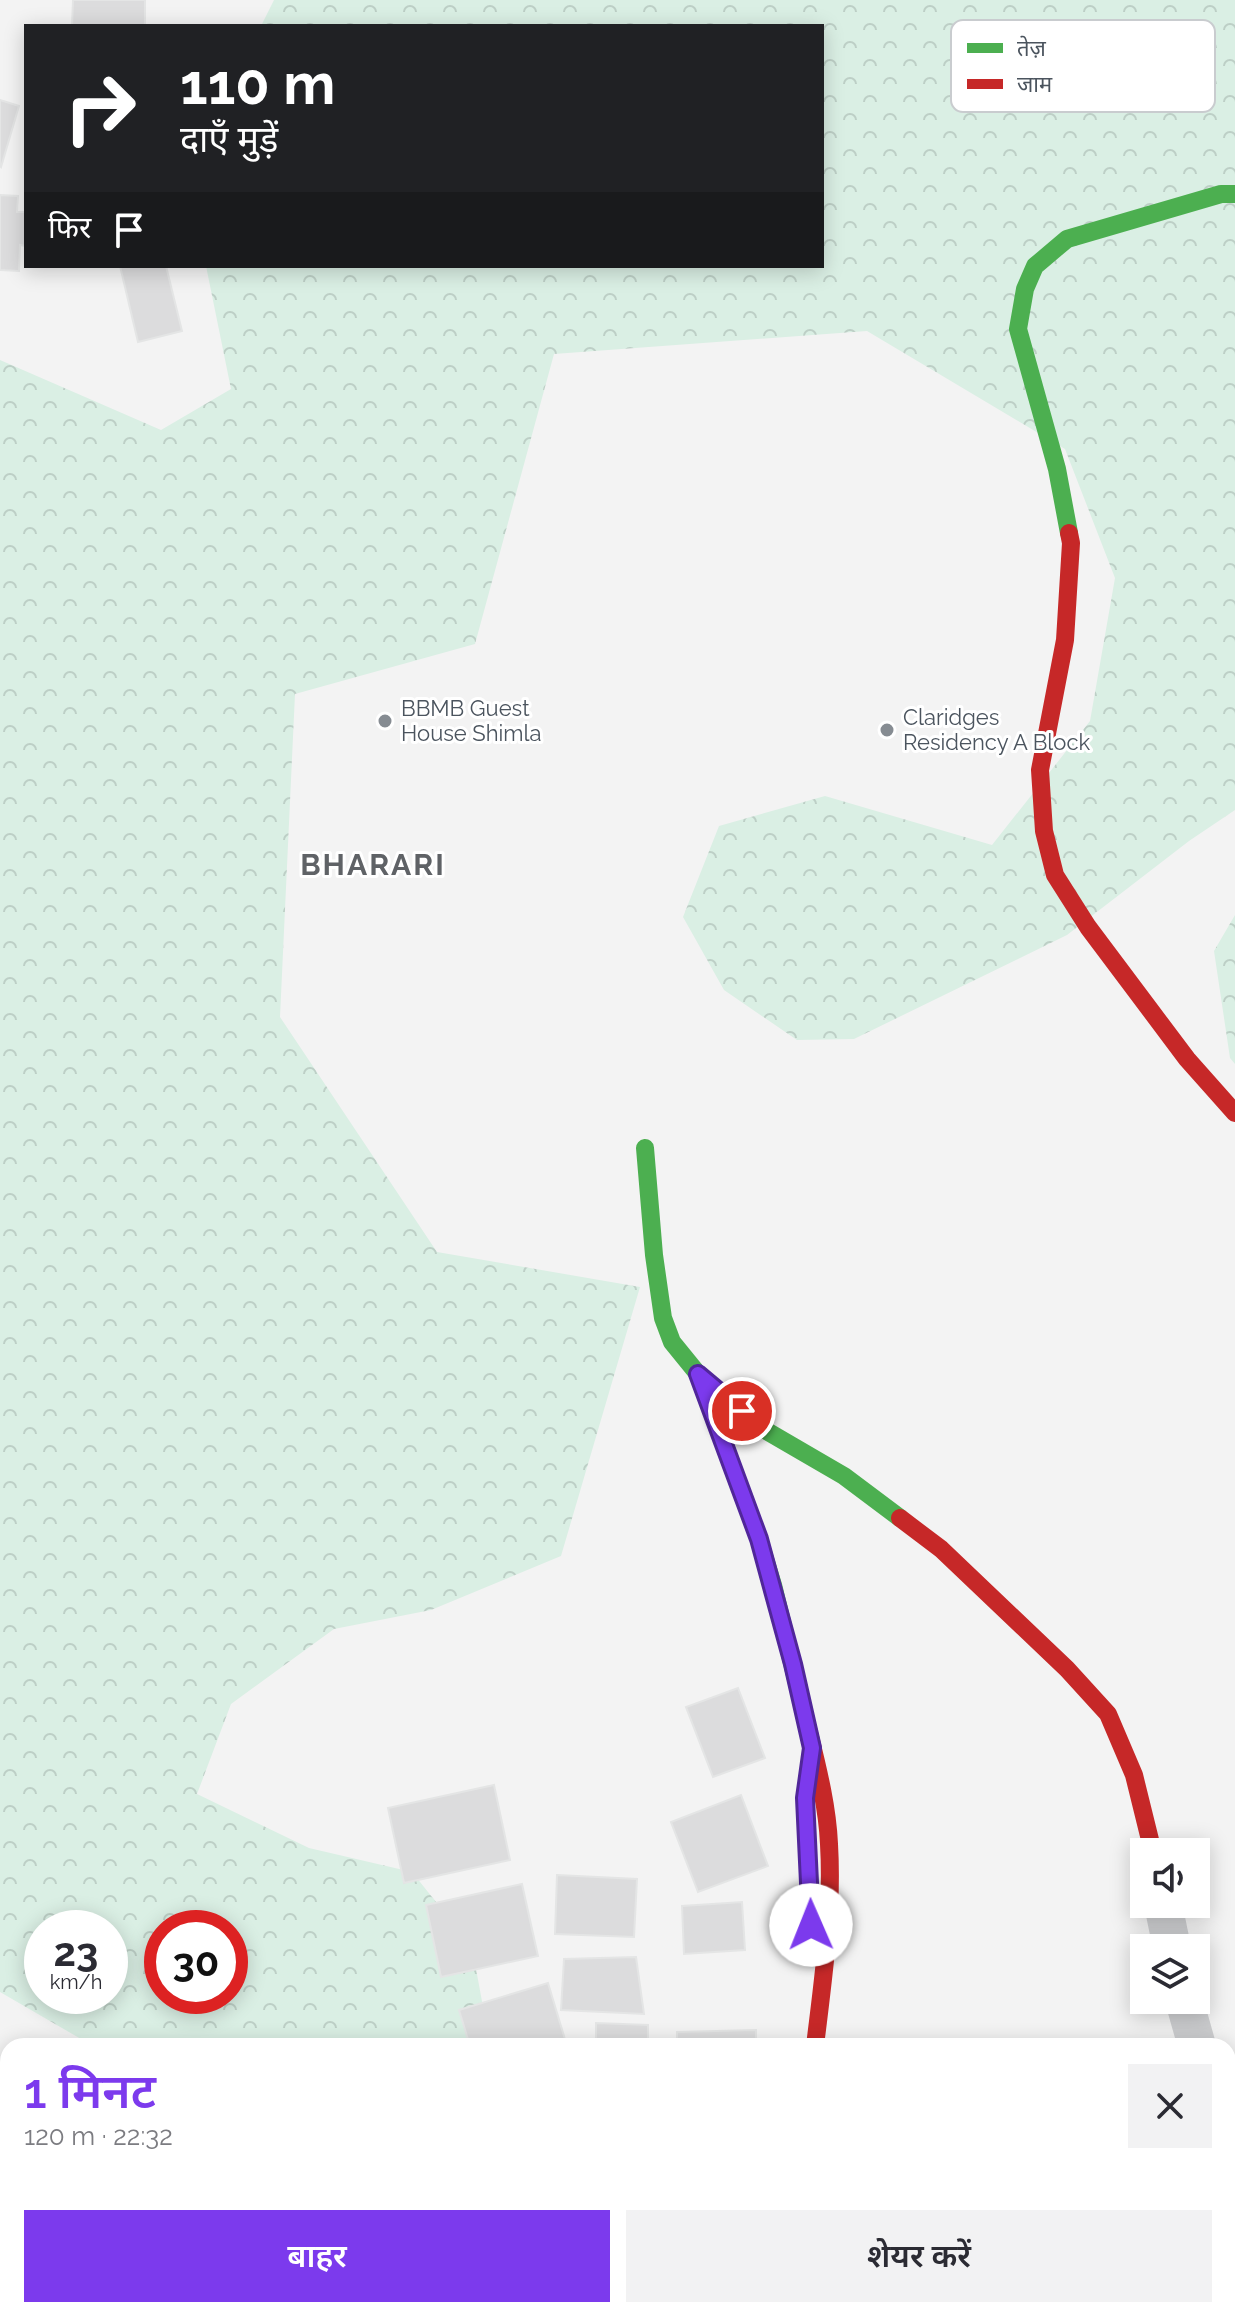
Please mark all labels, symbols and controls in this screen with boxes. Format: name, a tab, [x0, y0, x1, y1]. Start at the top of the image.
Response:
legend	[951, 20, 1215, 112]
text: तेज़	[1017, 35, 1047, 61]
text: 110 m	[180, 51, 335, 117]
icon: right	[48, 56, 152, 160]
text: जाम	[1017, 71, 1053, 97]
text: दाएँ मुड़ें	[180, 118, 278, 160]
icon: arrive	[107, 208, 151, 252]
text: फिर	[48, 210, 91, 245]
place label: BBMB Guest House Shimla	[401, 695, 542, 746]
place label: Claridges Residency A Block	[903, 704, 1091, 755]
marker: BBMB Guest House Shimla	[376, 712, 394, 730]
marker: Claridges Residency A Block	[878, 721, 896, 739]
district label: BHARARI	[300, 847, 446, 882]
pin	[708, 1377, 776, 1445]
icon: arrive	[720, 1389, 764, 1433]
map controls	[1130, 1838, 1210, 2014]
button: sound	[1130, 1838, 1210, 1918]
position arrow	[769, 1883, 853, 1967]
speed limit sign: 30	[144, 1910, 248, 2014]
text: 23	[54, 1928, 98, 1975]
button: layers	[1130, 1934, 1210, 2014]
text: km/h	[50, 1970, 102, 1994]
text: 1 मिनट	[24, 2063, 156, 2119]
button: close	[1128, 2064, 1212, 2148]
text: 120 m · 22:32	[24, 2121, 173, 2151]
button: बाहर	[24, 2210, 610, 2302]
button: शेयर करें	[626, 2210, 1212, 2302]

